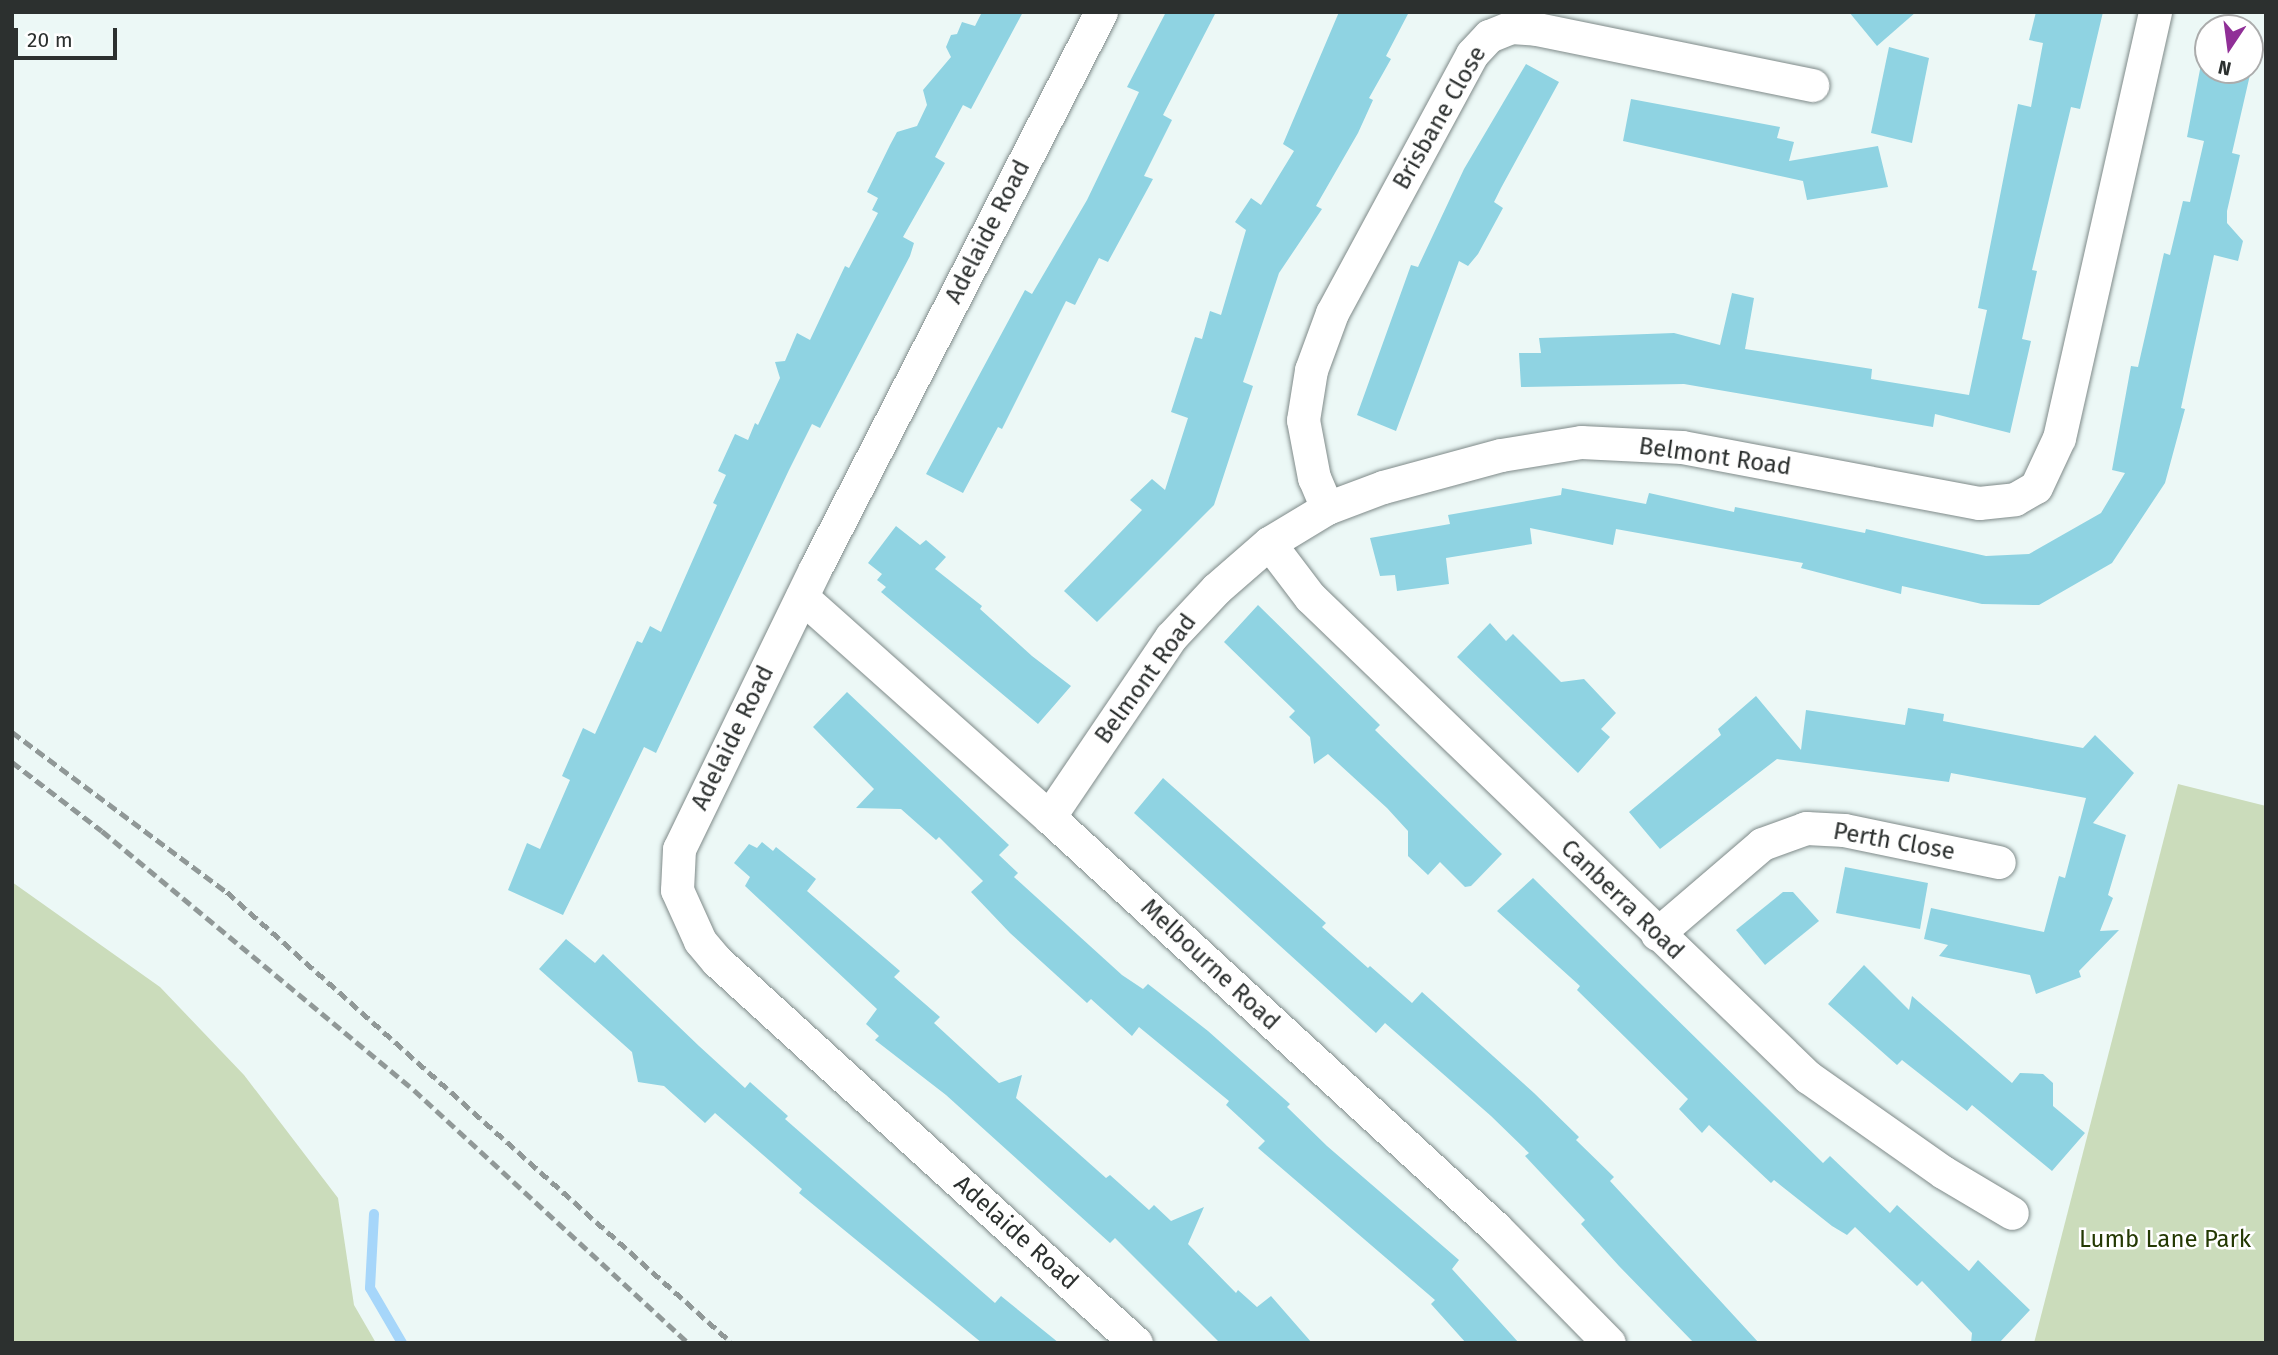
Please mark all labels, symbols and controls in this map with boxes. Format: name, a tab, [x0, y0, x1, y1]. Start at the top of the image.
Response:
scale bar	[18, 14, 121, 58]
north arrow	[2194, 14, 2264, 84]
text: 20 m	[27, 27, 73, 53]
street label: Brisbane Close	[1387, 41, 1493, 195]
text: N	[2216, 55, 2233, 81]
street label: Adelaide Road	[940, 155, 1036, 309]
street label: Belmont Road	[1637, 432, 1793, 482]
street label: Belmont Road	[1089, 608, 1203, 750]
street label: Adelaide Road	[686, 661, 780, 815]
street label: Perth Close	[1831, 817, 1957, 867]
street label: Canberra Road	[1554, 834, 1690, 966]
street label: Melbourne Road	[1135, 893, 1285, 1037]
street label: Adelaide Road	[948, 1170, 1084, 1296]
park label: Lumb Lane Park	[2079, 1226, 2251, 1254]

